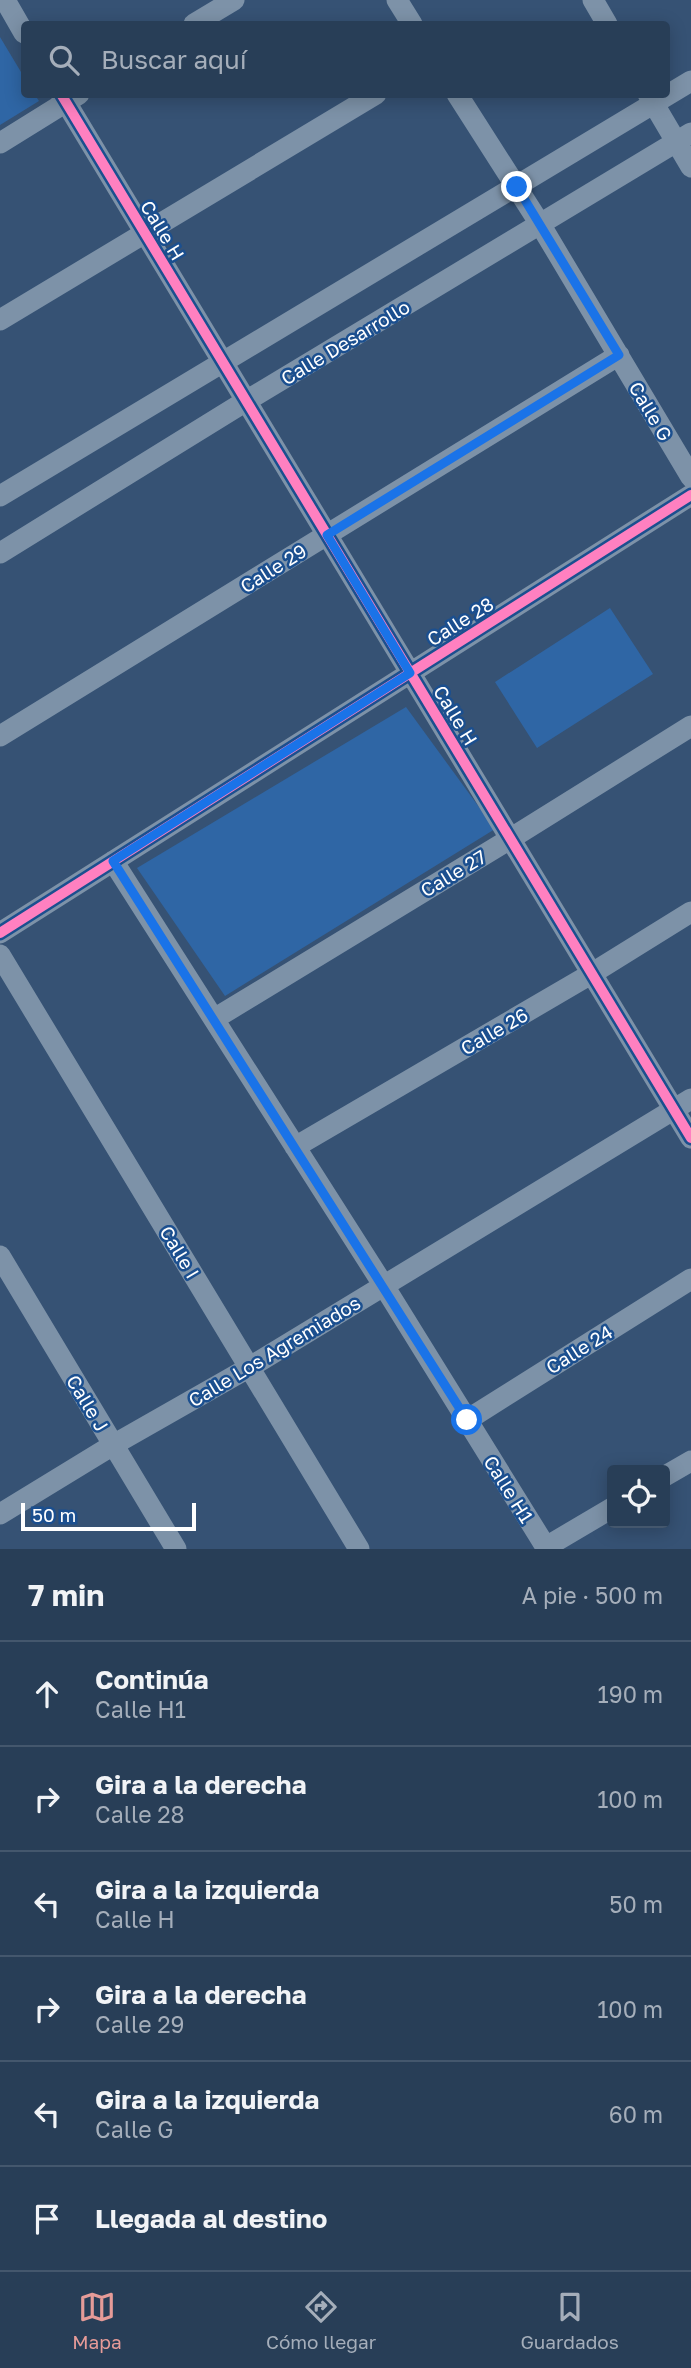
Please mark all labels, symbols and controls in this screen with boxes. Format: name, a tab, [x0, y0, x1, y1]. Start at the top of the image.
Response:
search box	[21, 21, 670, 98]
icon: search	[45, 41, 83, 79]
text: Buscar aquí	[101, 44, 247, 75]
route end	[501, 171, 532, 202]
street label: Calle H	[136, 196, 190, 264]
street label: Calle Desarrollo	[277, 295, 413, 389]
street label: Calle G	[624, 377, 678, 445]
street label: Calle 29	[236, 539, 310, 597]
street label: Calle 28	[423, 592, 497, 650]
street label: Calle H	[429, 681, 483, 749]
street label: Calle 27	[416, 844, 490, 902]
street label: Calle 26	[456, 1003, 532, 1059]
street label: Calle I	[155, 1221, 205, 1283]
street label: Calle Los Agremiados	[184, 1291, 364, 1411]
street label: Calle 24	[542, 1320, 616, 1378]
street label: Calle J	[62, 1371, 114, 1435]
route start	[451, 1404, 482, 1435]
street label: Calle H1	[479, 1451, 539, 1527]
map controls	[607, 1465, 670, 1528]
button: locate	[607, 1465, 670, 1528]
scale bar	[21, 1500, 196, 1532]
text: 50 m	[32, 1503, 76, 1526]
text: 7 min	[28, 1577, 104, 1613]
text: A pie · 500 m	[522, 1581, 663, 1609]
text: Continúa	[95, 1664, 209, 1695]
icon: ahead	[28, 1675, 66, 1713]
text: 190 m	[598, 1680, 663, 1708]
text: Calle H1	[95, 1695, 186, 1723]
text: Gira a la derecha	[95, 1769, 307, 1800]
icon: right	[28, 1780, 66, 1818]
text: 100 m	[597, 1785, 663, 1813]
text: Calle 28	[95, 1800, 185, 1828]
text: Gira a la izquierda	[95, 1874, 319, 1905]
icon: left	[28, 1885, 66, 1923]
text: 50 m	[609, 1890, 663, 1918]
text: Calle H	[95, 1905, 175, 1933]
text: Gira a la derecha	[95, 1979, 307, 2010]
icon: right	[28, 1990, 66, 2028]
text: 100 m	[597, 1995, 663, 2023]
text: Calle 29	[95, 2010, 184, 2038]
text: Gira a la izquierda	[95, 2084, 319, 2115]
icon: left	[28, 2095, 66, 2133]
text: 60 m	[609, 2100, 663, 2128]
text: Calle G	[95, 2115, 173, 2143]
icon: arrive	[28, 2200, 66, 2238]
text: Llegada al destino	[95, 2203, 327, 2234]
tab: Mapa	[72, 2288, 122, 2353]
tab: Cómo llegar	[266, 2288, 376, 2353]
tab: Guardados	[520, 2288, 619, 2353]

